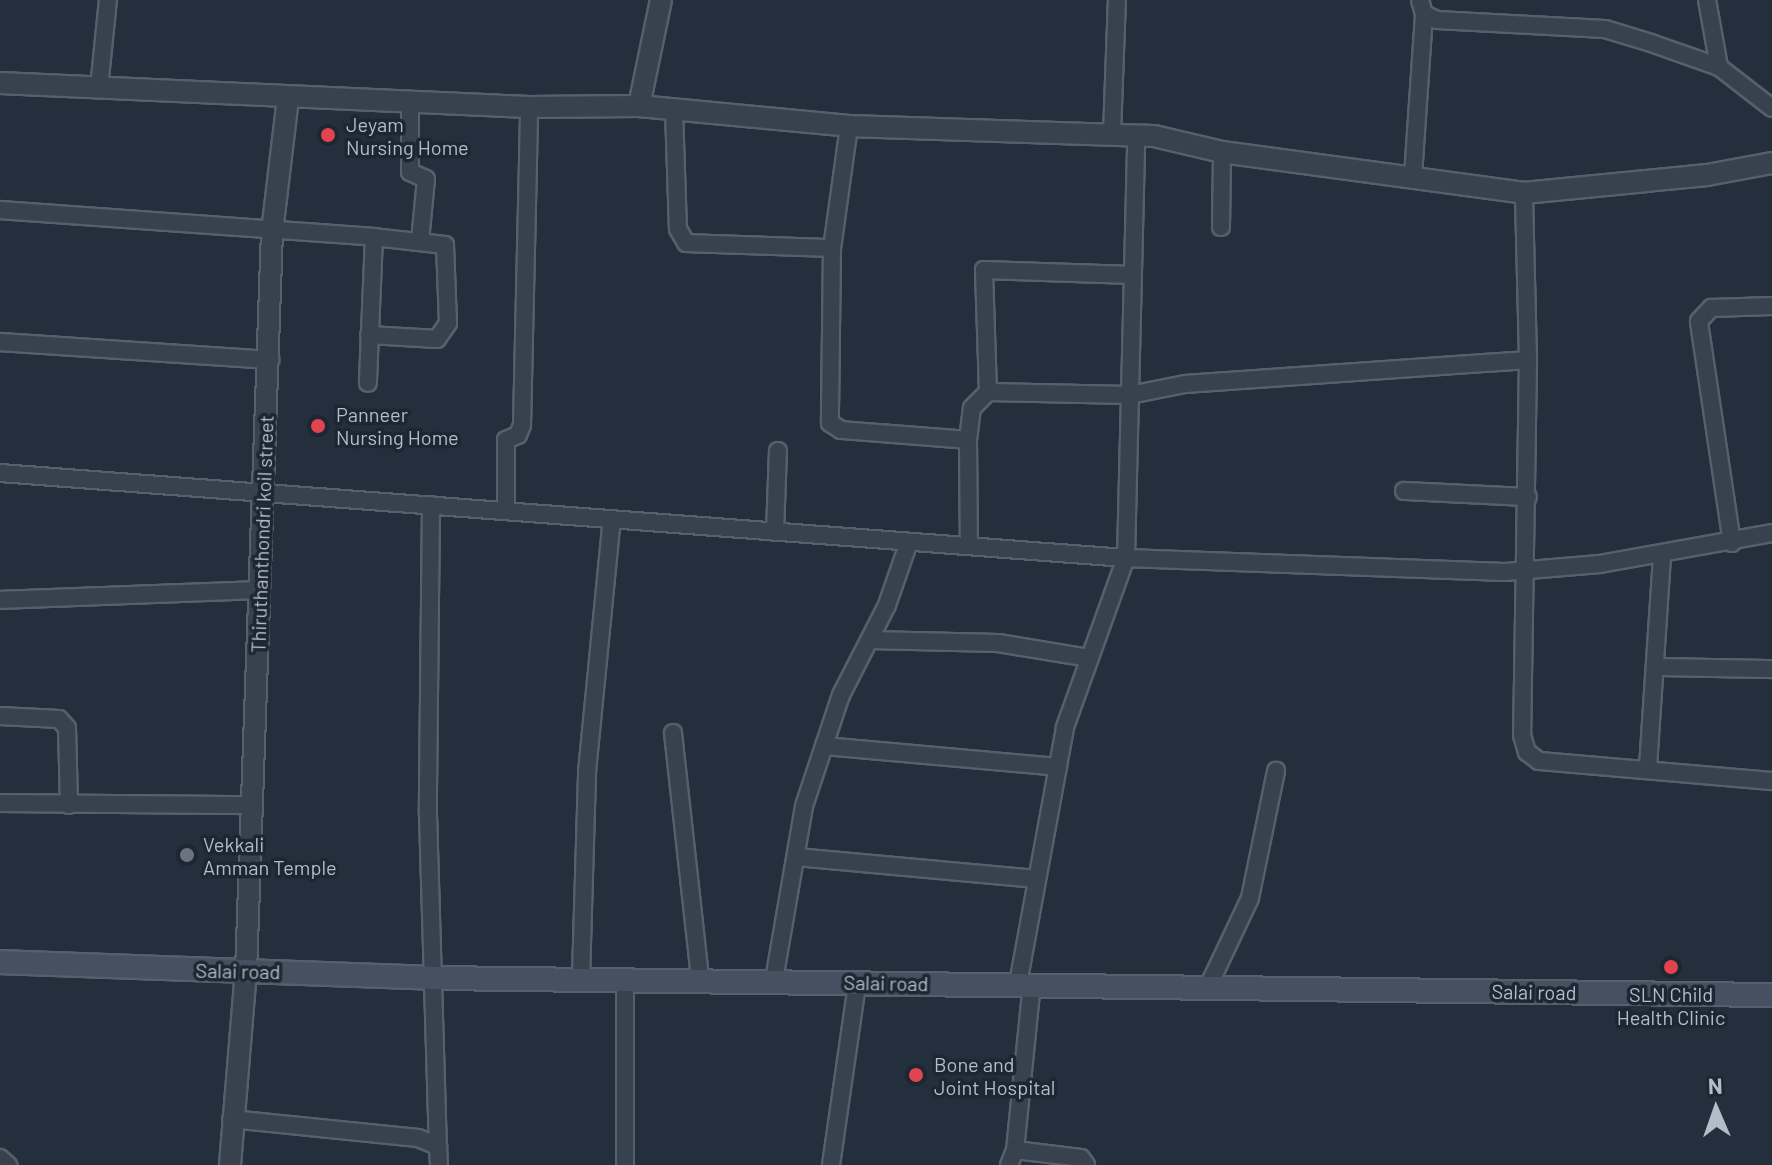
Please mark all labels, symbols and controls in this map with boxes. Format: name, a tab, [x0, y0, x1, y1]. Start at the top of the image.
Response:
place label: Jeyam Nursing Home	[346, 112, 469, 159]
marker: Jeyam Nursing Home	[317, 124, 339, 146]
place label: Panneer Nursing Home	[336, 402, 459, 449]
street label: Thiruthanthondri koil street	[246, 415, 278, 653]
marker: Panneer Nursing Home	[307, 415, 329, 437]
place label: Vekkali Amman Temple	[203, 832, 337, 879]
marker: Vekkali Amman Temple	[178, 846, 196, 864]
marker: SLN Child Health Clinic	[1660, 956, 1682, 978]
street label: Salai road	[195, 958, 281, 984]
street label: Salai road	[843, 970, 929, 996]
street label: Salai road	[1491, 979, 1577, 1005]
place label: SLN Child Health Clinic	[1617, 982, 1725, 1029]
place label: Bone and Joint Hospital	[934, 1052, 1055, 1099]
marker: Bone and Joint Hospital	[905, 1064, 927, 1086]
north arrow	[1676, 1069, 1756, 1149]
text: N	[1707, 1072, 1723, 1098]

